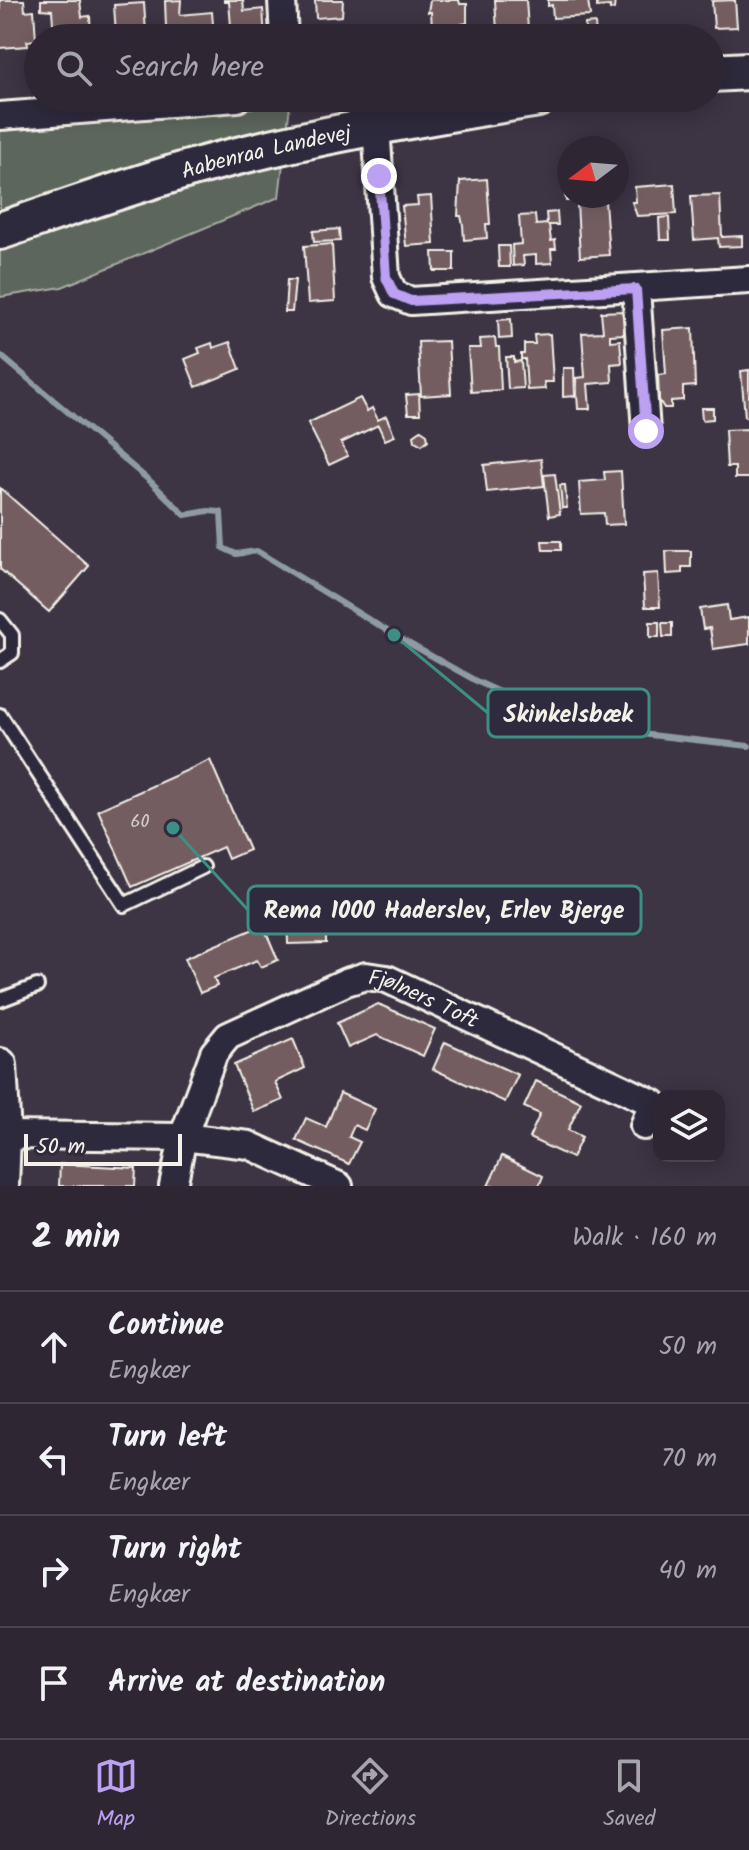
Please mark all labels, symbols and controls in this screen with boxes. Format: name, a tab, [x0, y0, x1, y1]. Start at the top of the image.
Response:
search box	[24, 24, 725, 112]
text: Search here	[116, 44, 264, 92]
icon: search	[52, 46, 96, 90]
street label: Aabenraa Landevej	[177, 116, 356, 190]
north arrow	[557, 136, 629, 208]
route end	[361, 158, 397, 194]
route start	[628, 413, 664, 449]
callout: Skinkelsbæk	[488, 689, 649, 737]
text: Skinkelsbæk	[503, 696, 634, 735]
house number: 60	[130, 808, 150, 837]
callout: Rema 1000 Haderslev, Erlev Bjerge	[248, 886, 641, 934]
text: Rema 1000 Haderslev, Erlev Bjerge	[263, 892, 625, 931]
street label: Fjølners Toft	[366, 962, 484, 1039]
map controls	[653, 1090, 725, 1162]
button: layers	[653, 1090, 725, 1162]
scale bar	[24, 1130, 182, 1166]
text: 50 m	[36, 1130, 85, 1165]
text: 2 min	[32, 1211, 120, 1265]
text: Walk · 160 m	[572, 1217, 717, 1259]
text: Continue	[108, 1302, 224, 1350]
icon: ahead	[32, 1325, 76, 1369]
text: 50 m	[659, 1326, 717, 1368]
text: Engkær	[108, 1350, 190, 1392]
text: Turn left	[108, 1414, 227, 1462]
icon: left	[32, 1437, 76, 1481]
text: 70 m	[661, 1438, 717, 1480]
text: Engkær	[108, 1462, 190, 1504]
text: Turn right	[108, 1526, 241, 1574]
icon: right	[32, 1549, 76, 1593]
text: 40 m	[659, 1550, 717, 1592]
text: Engkær	[108, 1574, 190, 1616]
text: Arrive at destination	[108, 1659, 385, 1707]
icon: arrive	[32, 1661, 76, 1705]
tab: Map	[94, 1754, 138, 1837]
tab: Directions	[325, 1754, 416, 1837]
tab: Saved	[603, 1754, 655, 1837]

